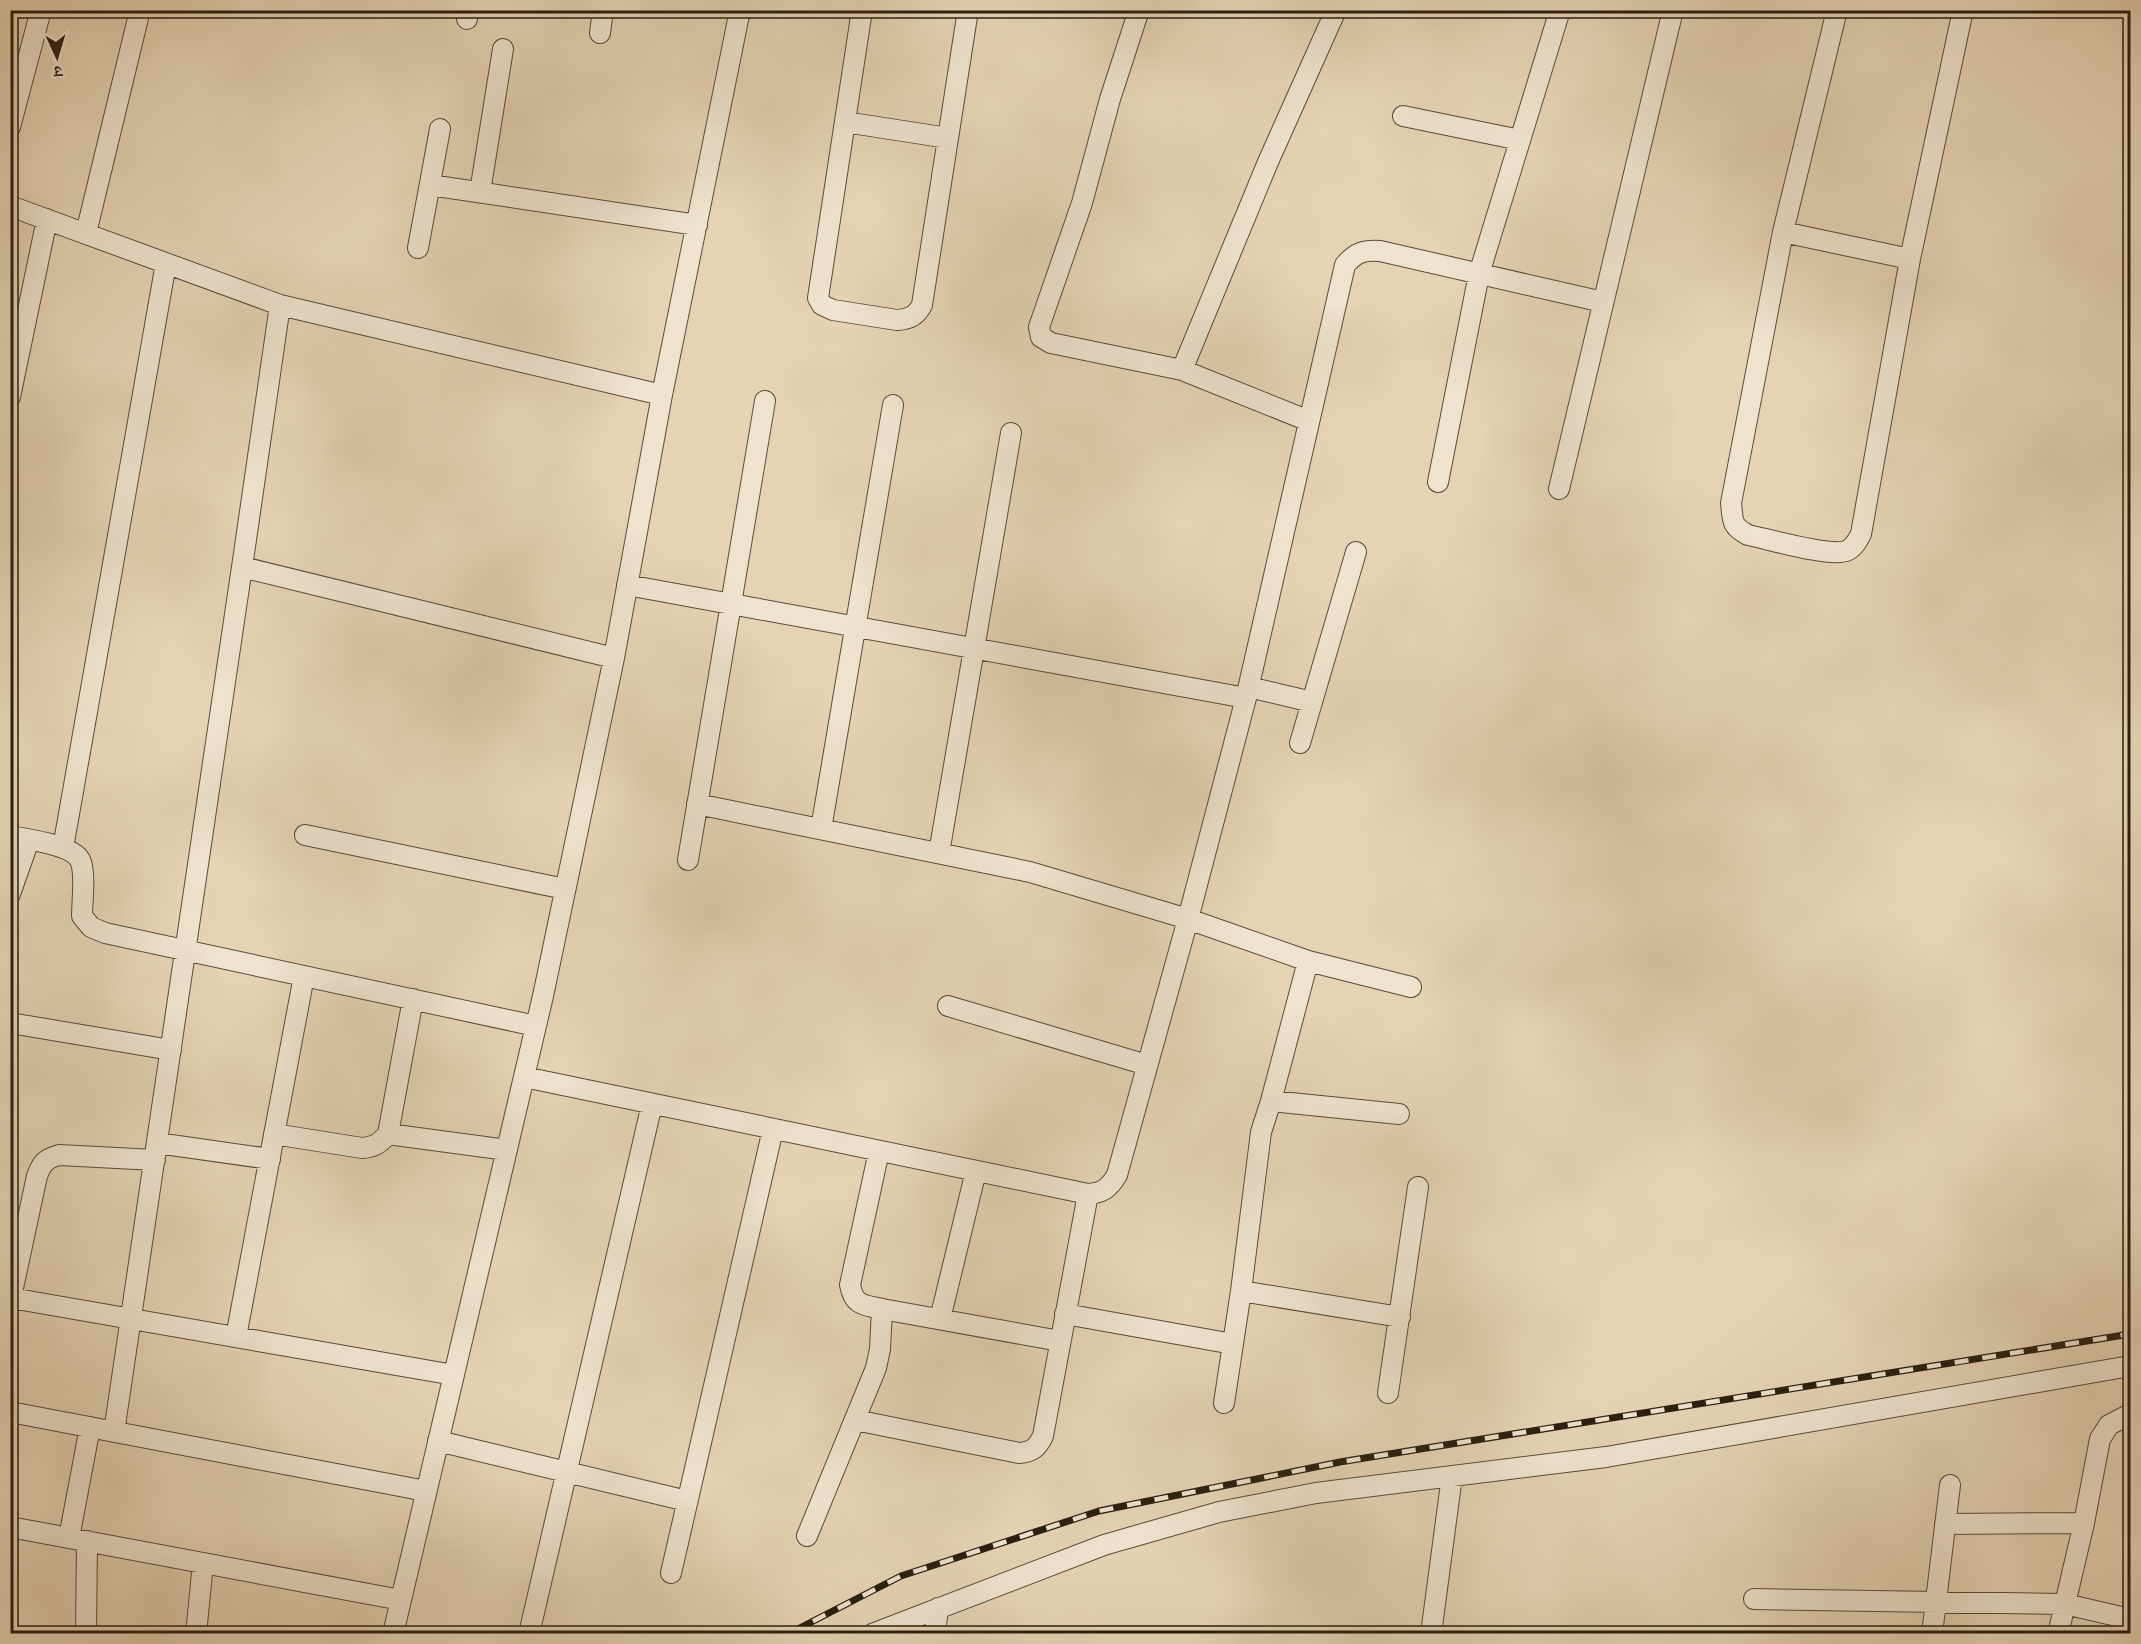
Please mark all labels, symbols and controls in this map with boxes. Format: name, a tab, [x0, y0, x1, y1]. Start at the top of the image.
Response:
north arrow	[27, 27, 87, 87]
text: उ	[51, 60, 64, 82]

